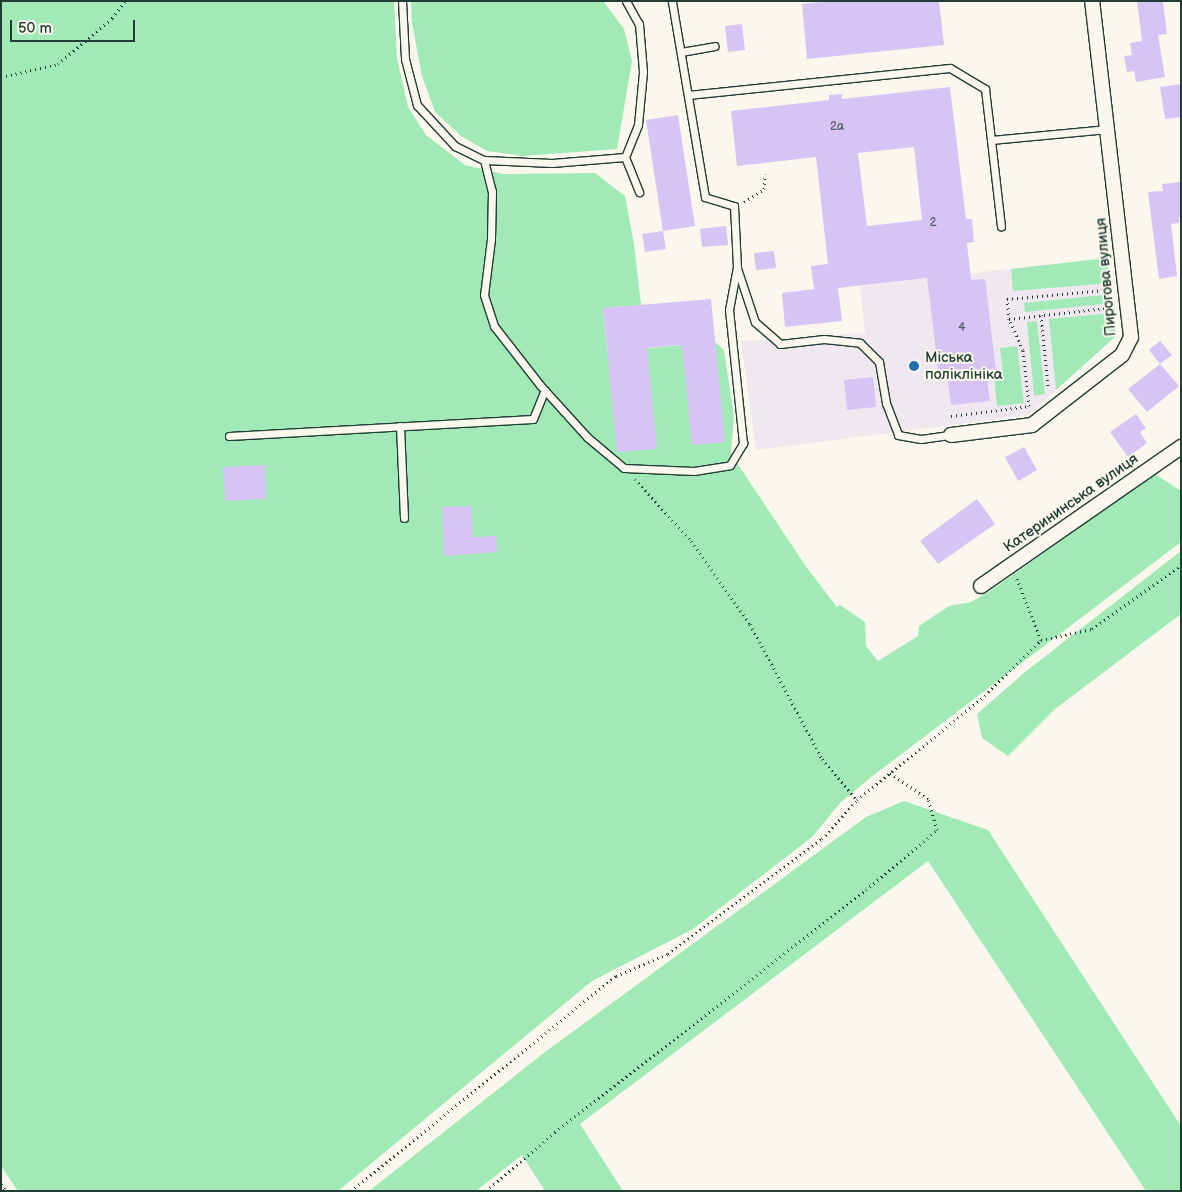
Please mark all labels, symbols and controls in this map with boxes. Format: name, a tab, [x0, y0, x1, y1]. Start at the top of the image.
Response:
scale bar	[12, 10, 138, 42]
text: 50 m	[18, 19, 52, 38]
house number: 2а	[830, 120, 844, 134]
house number: 2	[929, 216, 937, 230]
street label: Пирогова вулиця	[1092, 217, 1120, 337]
house number: 4	[958, 321, 966, 335]
place label: Міська поліклініка	[925, 348, 1003, 383]
marker: Міська поліклініка	[907, 359, 921, 373]
street label: Катерининська вулиця	[1000, 450, 1142, 556]

